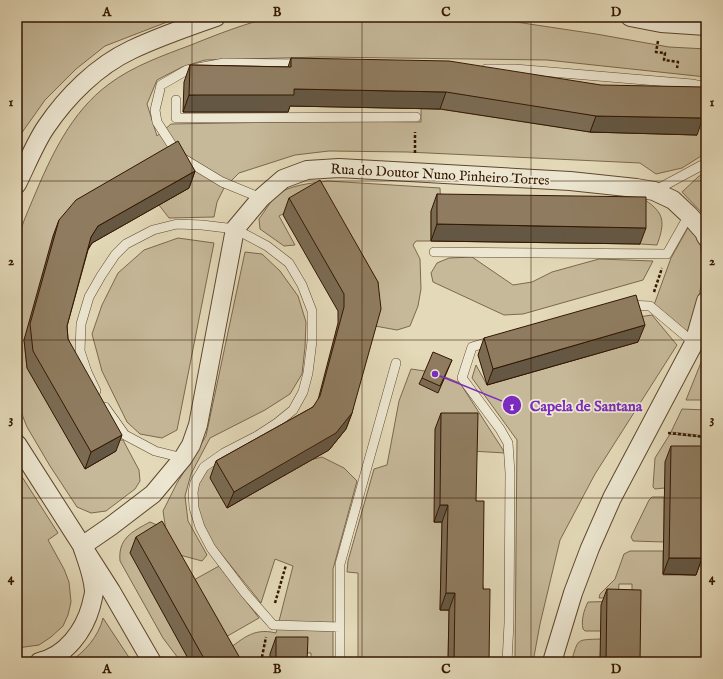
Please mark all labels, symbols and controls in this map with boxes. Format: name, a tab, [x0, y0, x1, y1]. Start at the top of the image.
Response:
text: A	[102, 4, 113, 21]
text: B	[273, 4, 282, 21]
text: C	[441, 4, 451, 21]
text: D	[611, 4, 622, 21]
text: 1	[9, 94, 14, 111]
text: 1	[710, 94, 715, 111]
street label: Rua do Doutor Nuno Pinheiro Torres	[330, 160, 550, 190]
text: 2	[8, 253, 14, 270]
text: 2	[709, 253, 715, 270]
callout: Capela de Santana	[502, 392, 650, 419]
text: Capela de Santana	[530, 397, 643, 416]
text: 1	[510, 399, 515, 414]
text: 3	[9, 411, 14, 428]
text: 3	[710, 411, 715, 428]
text: 4	[8, 570, 15, 587]
text: 4	[709, 570, 716, 587]
text: A	[102, 661, 113, 678]
text: B	[273, 661, 282, 678]
text: C	[441, 661, 451, 678]
text: D	[611, 661, 622, 678]

